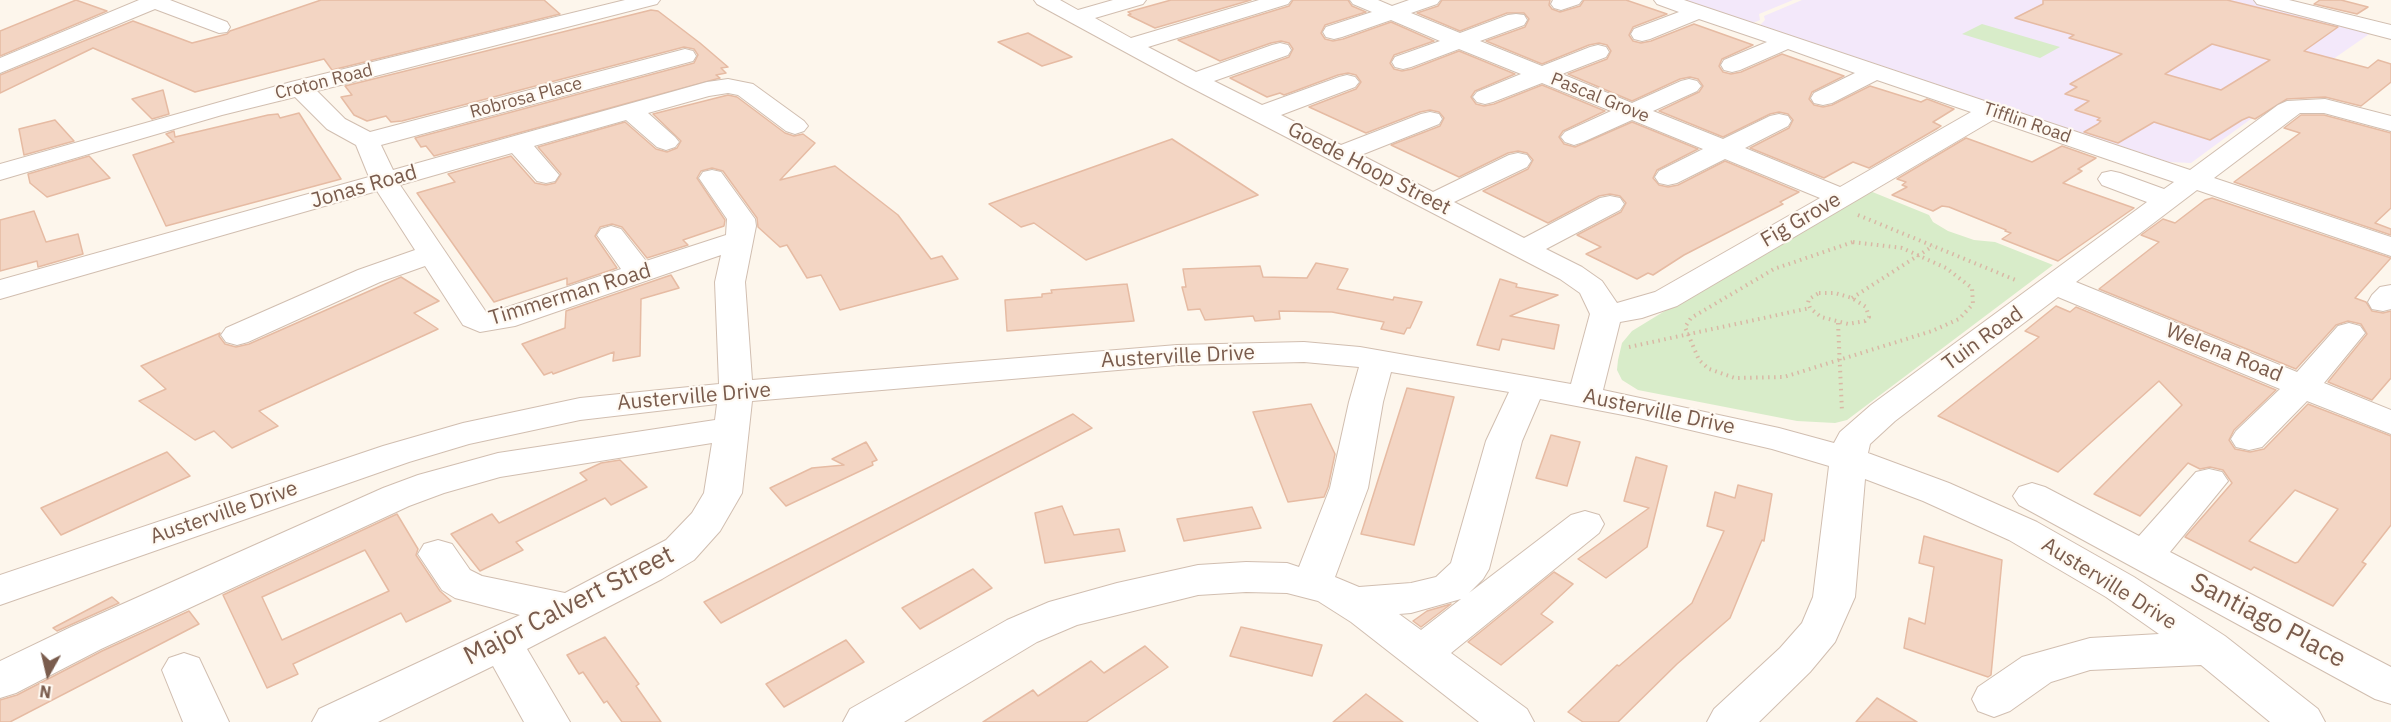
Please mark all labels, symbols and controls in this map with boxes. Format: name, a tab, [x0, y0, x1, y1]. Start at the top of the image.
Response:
street label: Croton Road	[273, 59, 375, 105]
street label: Pascal Grove	[1548, 68, 1652, 128]
street label: Robrosa Place	[468, 73, 584, 123]
street label: Tifflin Road	[1980, 98, 2074, 148]
street label: Goede Hoop Street	[1283, 117, 1455, 221]
street label: Jonas Road	[308, 160, 420, 214]
street label: Fig Grove	[1756, 187, 1846, 253]
street label: Timmerman Road	[486, 258, 654, 332]
street label: Tuin Road	[1938, 301, 2028, 377]
street label: Welena Road	[2162, 318, 2286, 388]
street label: Austerville Drive	[1100, 340, 1256, 374]
street label: Austerville Drive	[616, 378, 772, 416]
street label: Austerville Drive	[1581, 384, 1737, 440]
street label: Austerville Drive	[147, 476, 301, 550]
street label: Austerville Drive	[2037, 532, 2181, 636]
street label: Major Calvert Street	[459, 540, 679, 672]
street label: Santiago Place	[2185, 567, 2351, 675]
north arrow	[18, 644, 78, 704]
text: N	[38, 681, 53, 703]

